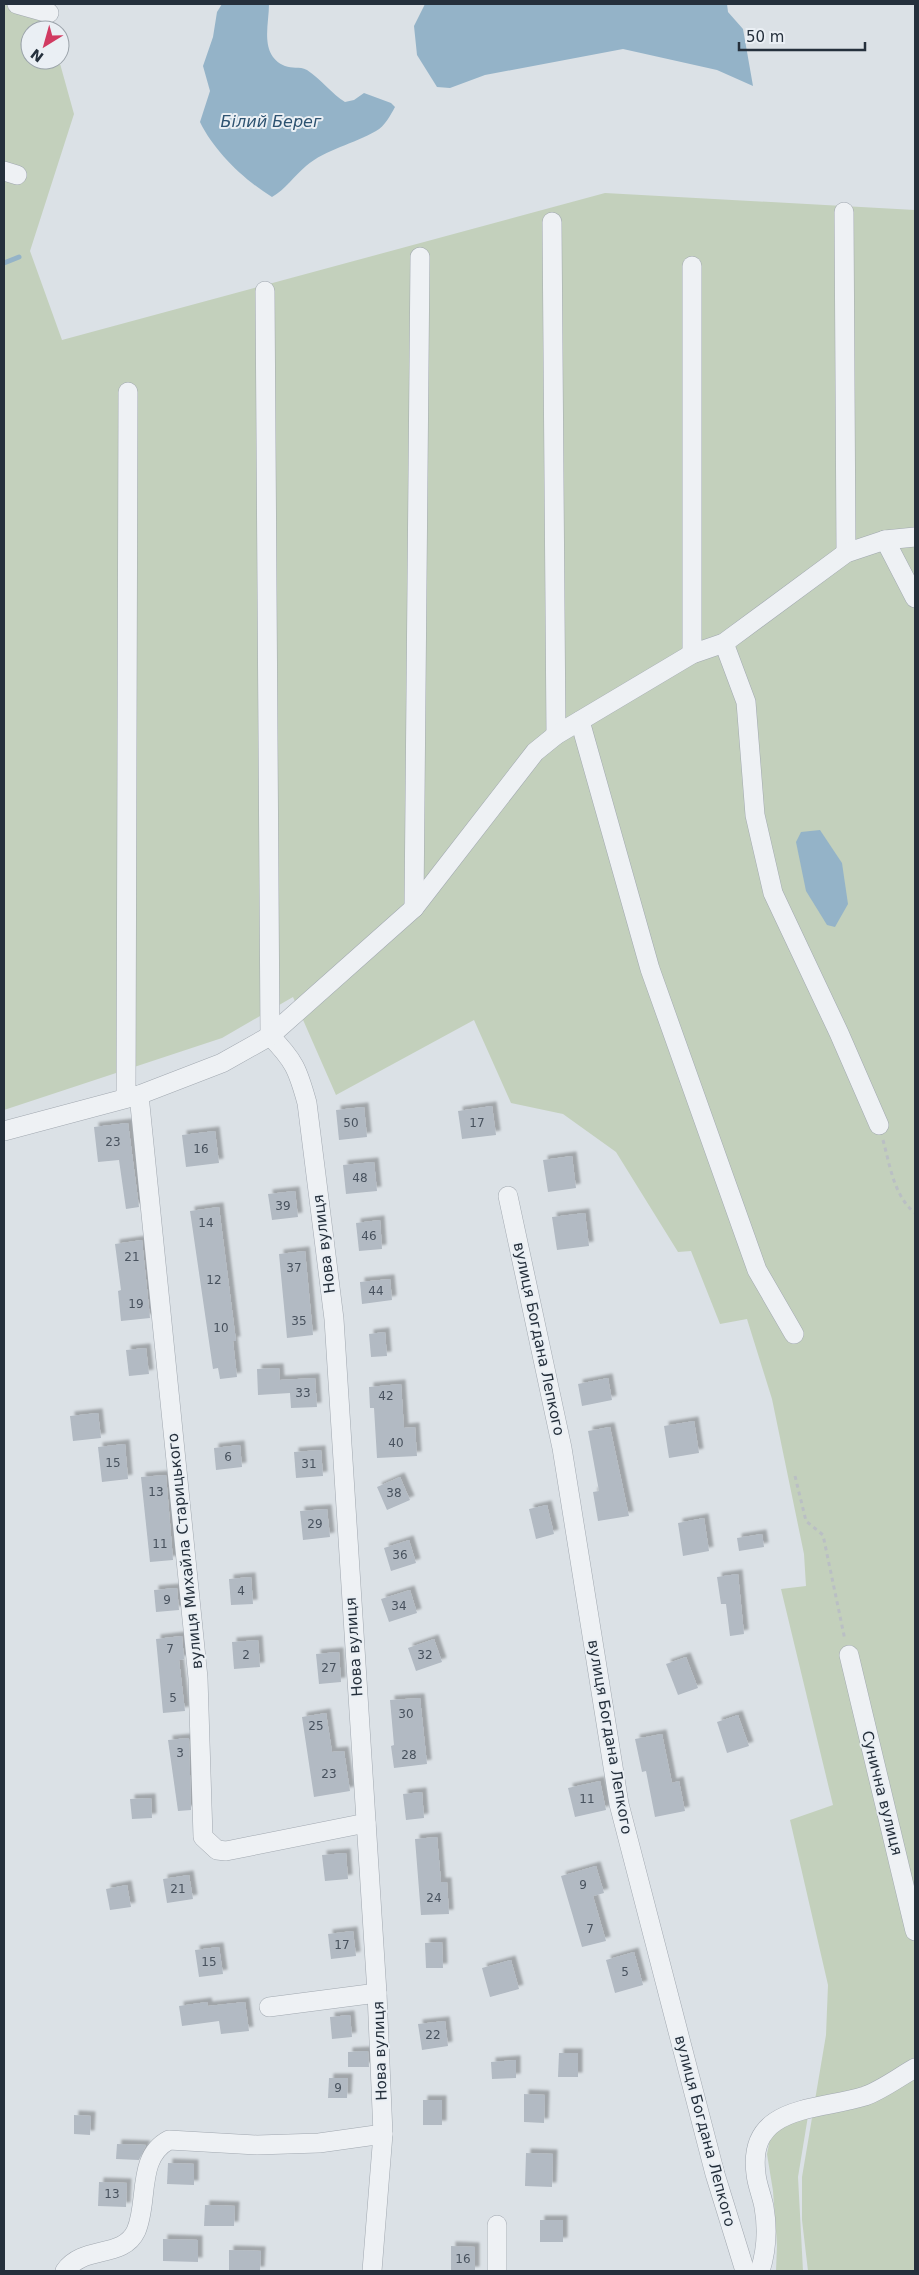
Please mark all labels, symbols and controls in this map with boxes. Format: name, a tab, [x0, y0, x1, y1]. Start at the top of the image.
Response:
north arrow	[20, 20, 70, 70]
scale bar	[739, 20, 865, 52]
text: 50 m	[746, 28, 784, 46]
text: N	[28, 45, 47, 65]
water label: Білий Берег	[221, 112, 322, 131]
house number: 50	[343, 1116, 359, 1130]
house number: 17	[469, 1116, 485, 1130]
house number: 23	[105, 1135, 121, 1149]
house number: 16	[193, 1142, 209, 1156]
house number: 48	[352, 1171, 368, 1185]
street label: Нова вулиця	[309, 1194, 339, 1294]
house number: 39	[275, 1199, 291, 1213]
house number: 14	[198, 1216, 214, 1230]
house number: 46	[361, 1229, 377, 1243]
street label: вулиця Богдана Лепкого	[510, 1241, 568, 1437]
house number: 21	[124, 1250, 140, 1264]
house number: 37	[286, 1261, 302, 1275]
house number: 12	[206, 1273, 222, 1287]
house number: 44	[368, 1284, 384, 1298]
house number: 19	[128, 1297, 144, 1311]
house number: 35	[291, 1314, 307, 1328]
house number: 10	[213, 1321, 229, 1335]
house number: 33	[295, 1386, 311, 1400]
house number: 42	[378, 1389, 394, 1403]
street label: вулиця Михайла Старицького	[164, 1432, 206, 1670]
house number: 40	[388, 1436, 404, 1450]
house number: 6	[224, 1450, 232, 1464]
house number: 15	[105, 1456, 121, 1470]
house number: 31	[301, 1457, 317, 1471]
house number: 13	[148, 1485, 164, 1499]
house number: 38	[386, 1486, 402, 1500]
house number: 29	[307, 1517, 323, 1531]
house number: 11	[152, 1537, 168, 1551]
house number: 36	[392, 1548, 408, 1562]
house number: 4	[237, 1584, 245, 1598]
house number: 9	[163, 1593, 171, 1607]
street label: Нова вулиця	[342, 1597, 366, 1697]
house number: 34	[391, 1599, 407, 1613]
street label: вулиця Богдана Лепкого	[584, 1638, 636, 1836]
house number: 7	[166, 1642, 174, 1656]
house number: 2	[242, 1648, 250, 1662]
house number: 32	[417, 1648, 433, 1662]
house number: 27	[321, 1661, 337, 1675]
house number: 5	[169, 1691, 177, 1705]
house number: 30	[398, 1707, 414, 1721]
house number: 25	[308, 1719, 324, 1733]
street label: Сунична вулиця	[858, 1729, 906, 1857]
house number: 3	[176, 1746, 184, 1760]
house number: 28	[401, 1748, 417, 1762]
house number: 23	[321, 1767, 337, 1781]
house number: 11	[579, 1792, 595, 1806]
house number: 9	[579, 1878, 587, 1892]
house number: 21	[170, 1882, 186, 1896]
house number: 24	[426, 1891, 442, 1905]
house number: 7	[586, 1922, 594, 1936]
house number: 17	[334, 1938, 350, 1952]
house number: 15	[201, 1955, 217, 1969]
house number: 5	[621, 1965, 629, 1979]
street label: Нова вулиця	[369, 2001, 391, 2101]
house number: 22	[425, 2028, 441, 2042]
street label: вулиця Богдана Лепкого	[671, 2033, 739, 2229]
house number: 9	[334, 2081, 342, 2095]
house number: 13	[104, 2187, 120, 2201]
house number: 16	[455, 2252, 471, 2266]

